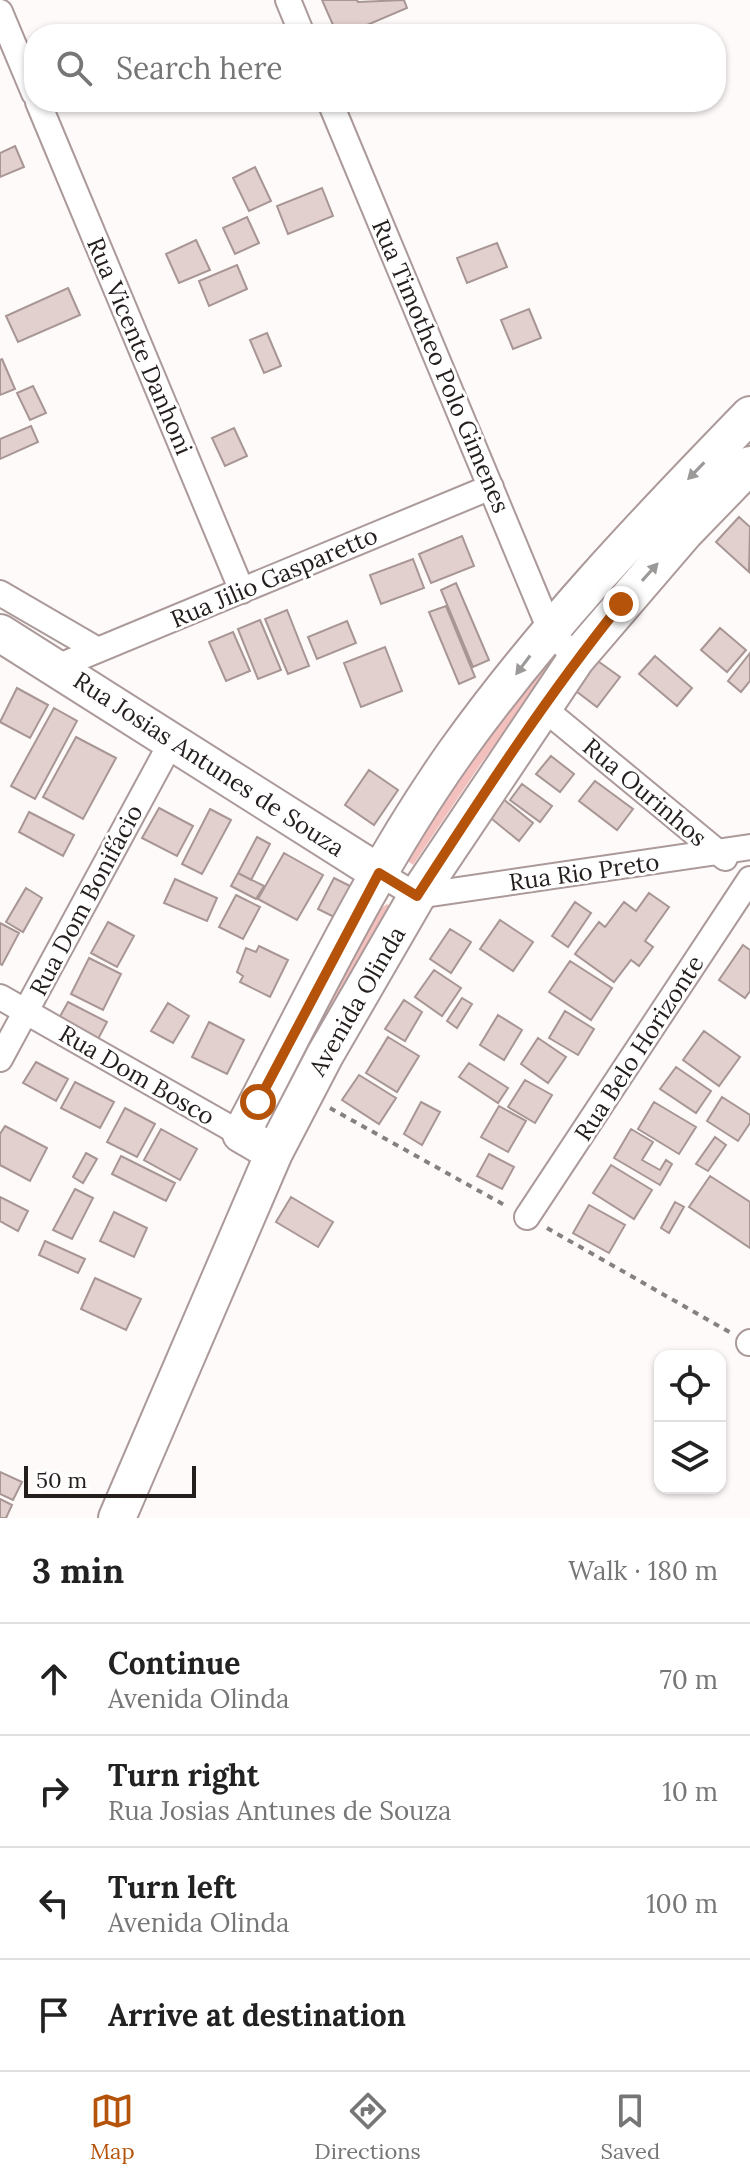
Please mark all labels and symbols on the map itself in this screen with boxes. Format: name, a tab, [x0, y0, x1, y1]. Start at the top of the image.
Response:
street label: Rua Timotheo Polo Gimenes	[365, 215, 517, 517]
street label: Rua Vicente Danhoni	[80, 233, 200, 459]
one-way arrow	[687, 461, 706, 480]
street label: Rua Jilio Gasparetto	[166, 519, 382, 635]
one-way arrow	[641, 562, 659, 581]
route end	[603, 586, 639, 622]
one-way arrow	[516, 655, 532, 675]
street label: Rua Josias Antunes de Souza	[68, 665, 350, 863]
street label: Rua Ourinhos	[577, 731, 713, 853]
street label: Rua Dom Bonifácio	[23, 799, 149, 1001]
street label: Rua Rio Preto	[507, 846, 661, 898]
street label: Avenida Olinda	[301, 921, 412, 1082]
street label: Rua Belo Horizonte	[567, 949, 711, 1147]
street label: Rua Dom Bosco	[54, 1018, 220, 1132]
route start	[240, 1084, 276, 1120]
scale bar	[24, 1462, 196, 1498]

